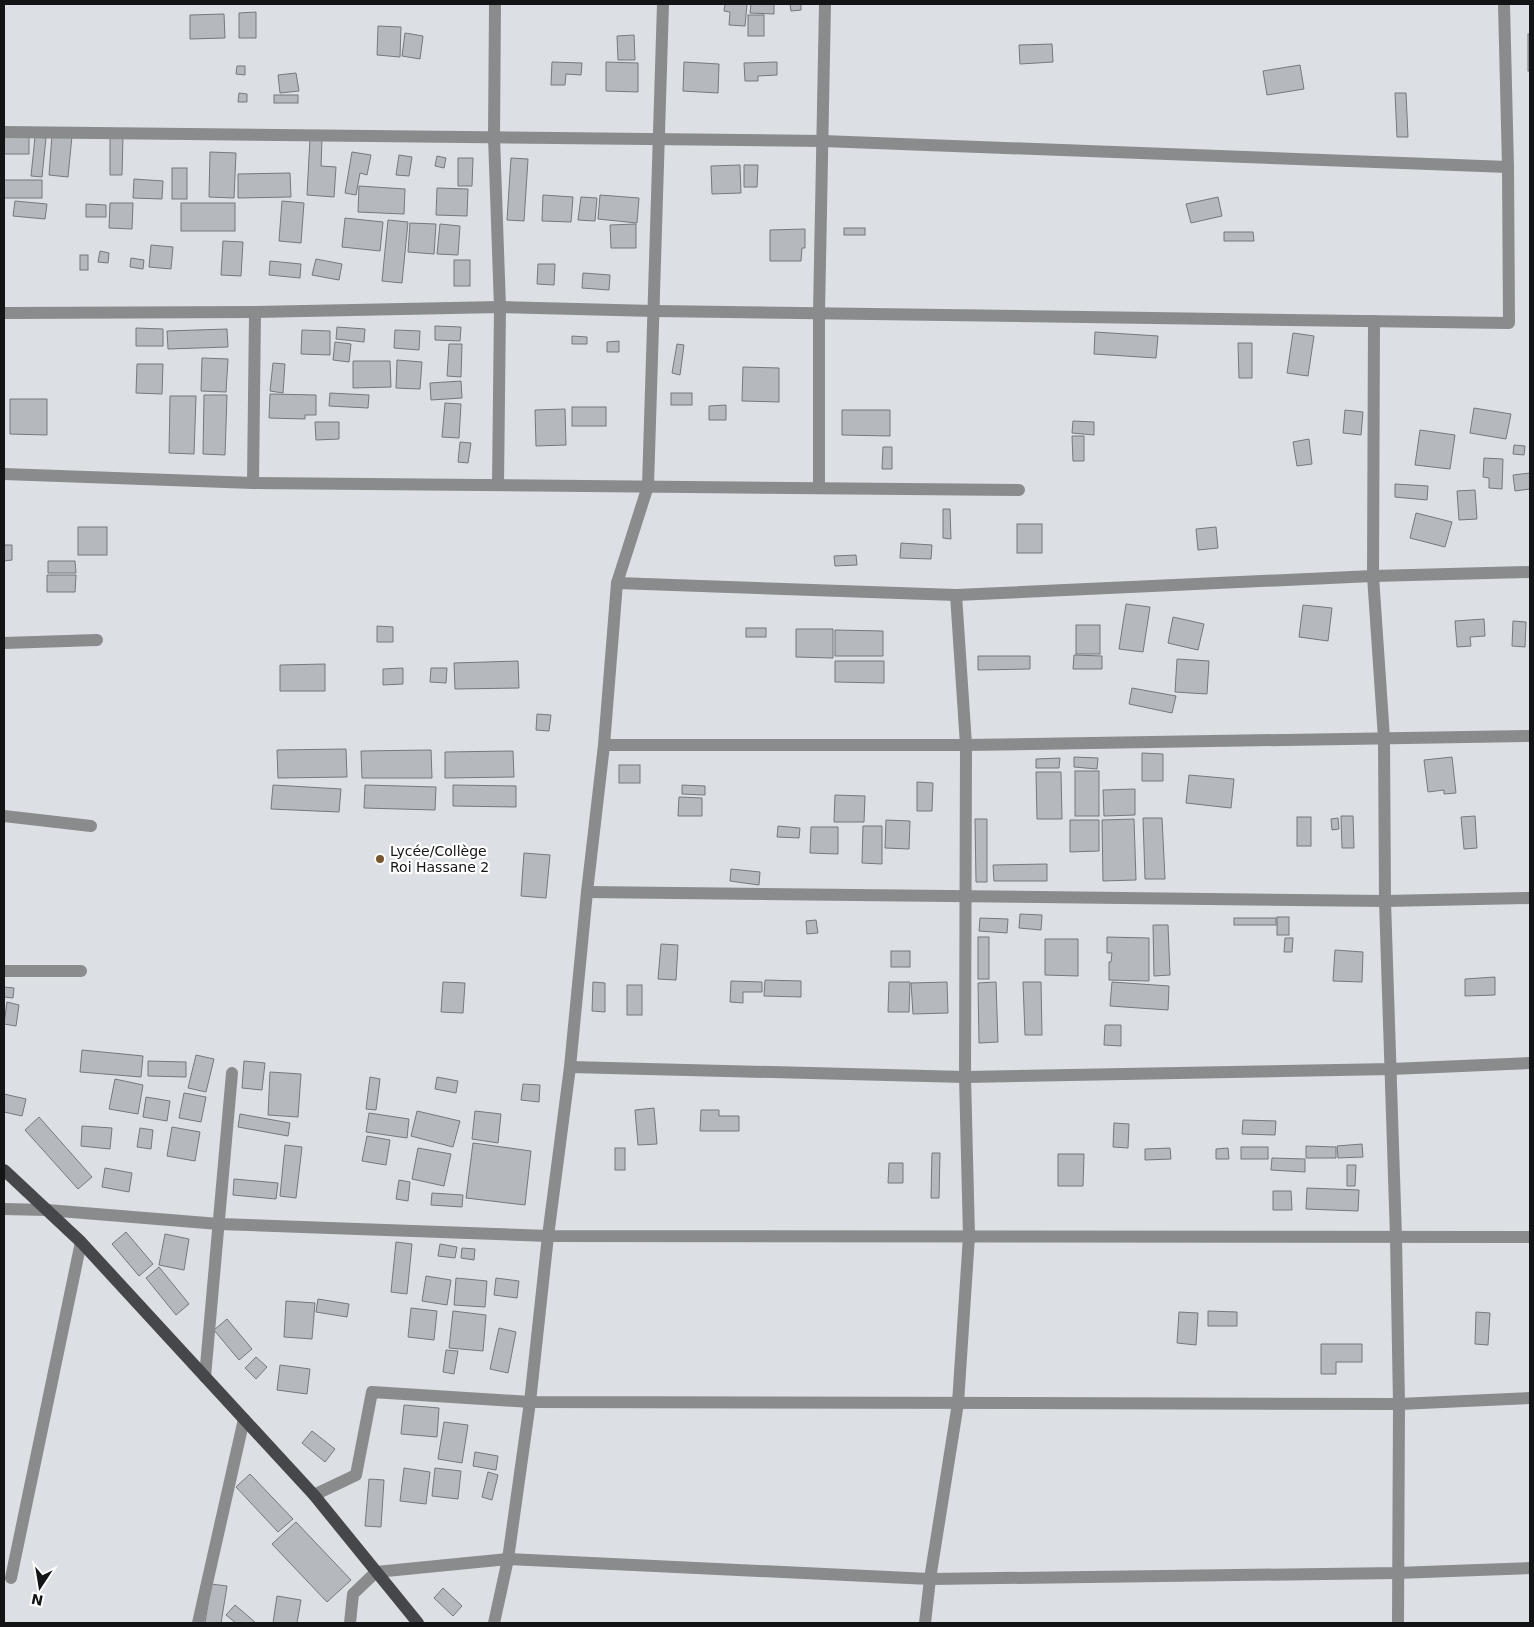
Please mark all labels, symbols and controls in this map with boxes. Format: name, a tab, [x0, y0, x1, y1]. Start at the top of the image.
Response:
place label: Lycée/Collège Roi Hassane 2	[390, 843, 489, 875]
marker: Lycée/Collège Roi Hassane 2	[374, 853, 386, 865]
north arrow	[15, 1562, 65, 1612]
text: N	[30, 1591, 45, 1609]

